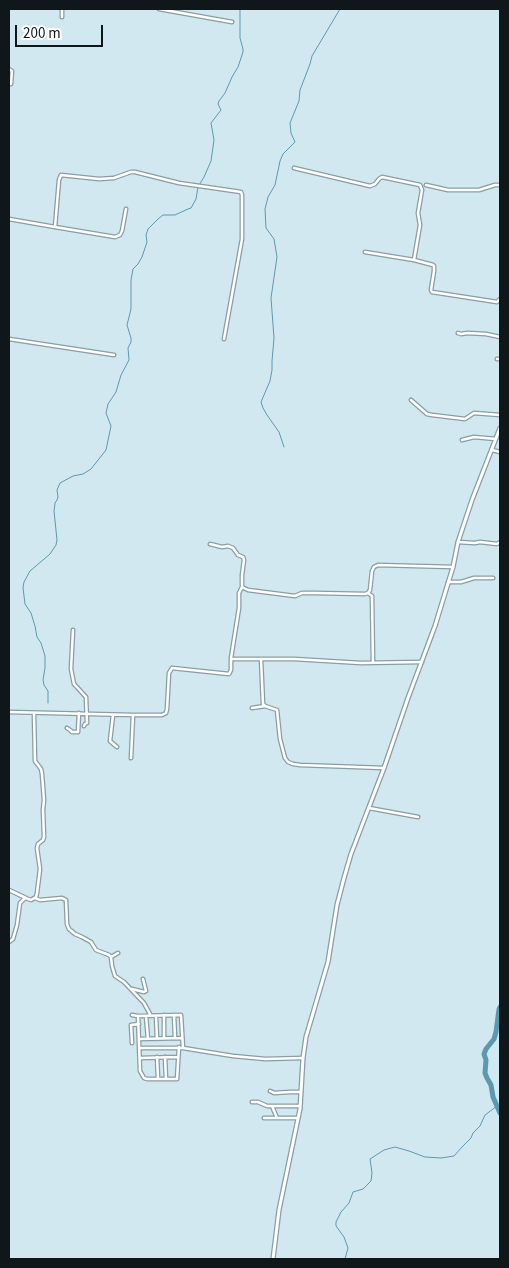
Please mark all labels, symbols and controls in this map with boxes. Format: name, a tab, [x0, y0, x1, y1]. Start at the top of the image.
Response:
scale bar	[18, 15, 105, 47]
text: 200 m	[23, 23, 61, 44]

